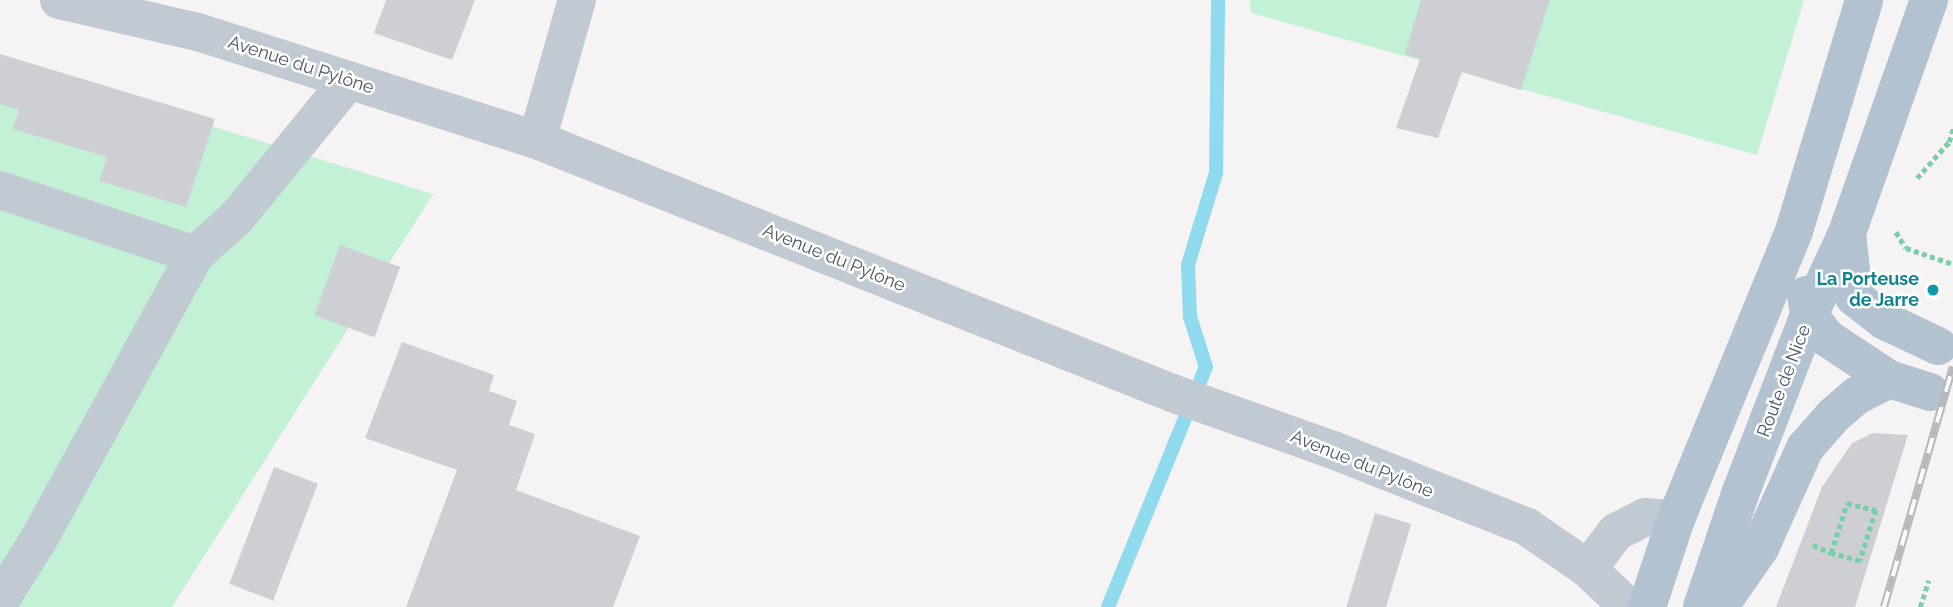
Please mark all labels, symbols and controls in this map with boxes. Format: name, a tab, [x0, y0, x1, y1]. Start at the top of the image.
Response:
street label: Avenue du Pylône	[225, 31, 377, 99]
street label: Avenue du Pylône	[760, 220, 908, 296]
place label: La Porteuse de Jarre	[1817, 269, 1919, 312]
marker: La Porteuse de Jarre	[1925, 282, 1941, 298]
street label: Route de Nice	[1753, 322, 1815, 440]
street label: Avenue du Pylône	[1288, 426, 1436, 502]

